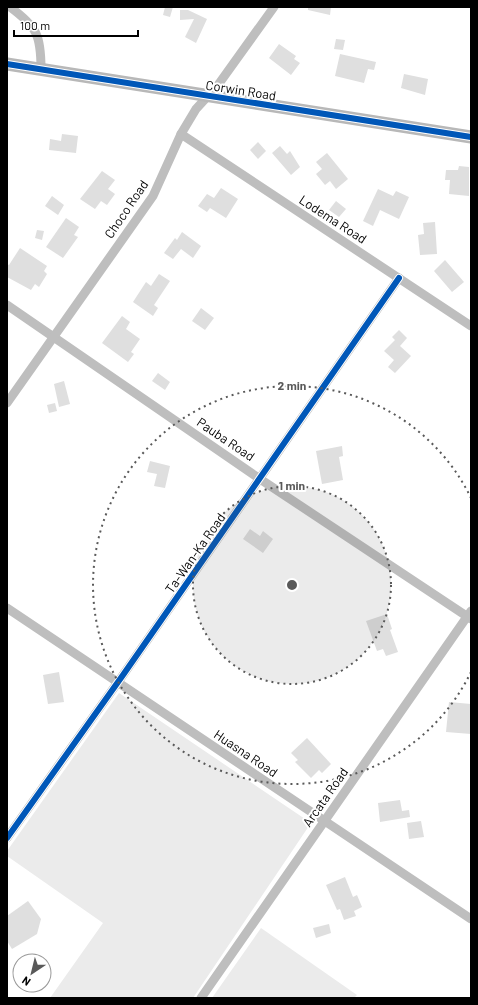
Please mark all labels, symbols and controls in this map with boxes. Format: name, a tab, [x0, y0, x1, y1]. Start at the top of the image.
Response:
scale bar	[14, 12, 138, 38]
text: 100 m	[20, 18, 50, 32]
street label: Corwin Road	[205, 77, 277, 103]
street label: Choco Road	[101, 177, 151, 241]
street label: Lodema Road	[296, 191, 370, 247]
text: 2 min	[278, 378, 306, 392]
street label: Pauba Road	[194, 414, 258, 464]
text: 1 min	[279, 478, 305, 492]
street label: Ta-Wan-Ka Road	[161, 510, 229, 596]
centre of rings	[285, 578, 299, 592]
street label: Huasna Road	[211, 726, 281, 780]
street label: Arcata Road	[299, 764, 351, 830]
north arrow	[12, 953, 52, 993]
text: N	[19, 974, 33, 989]

